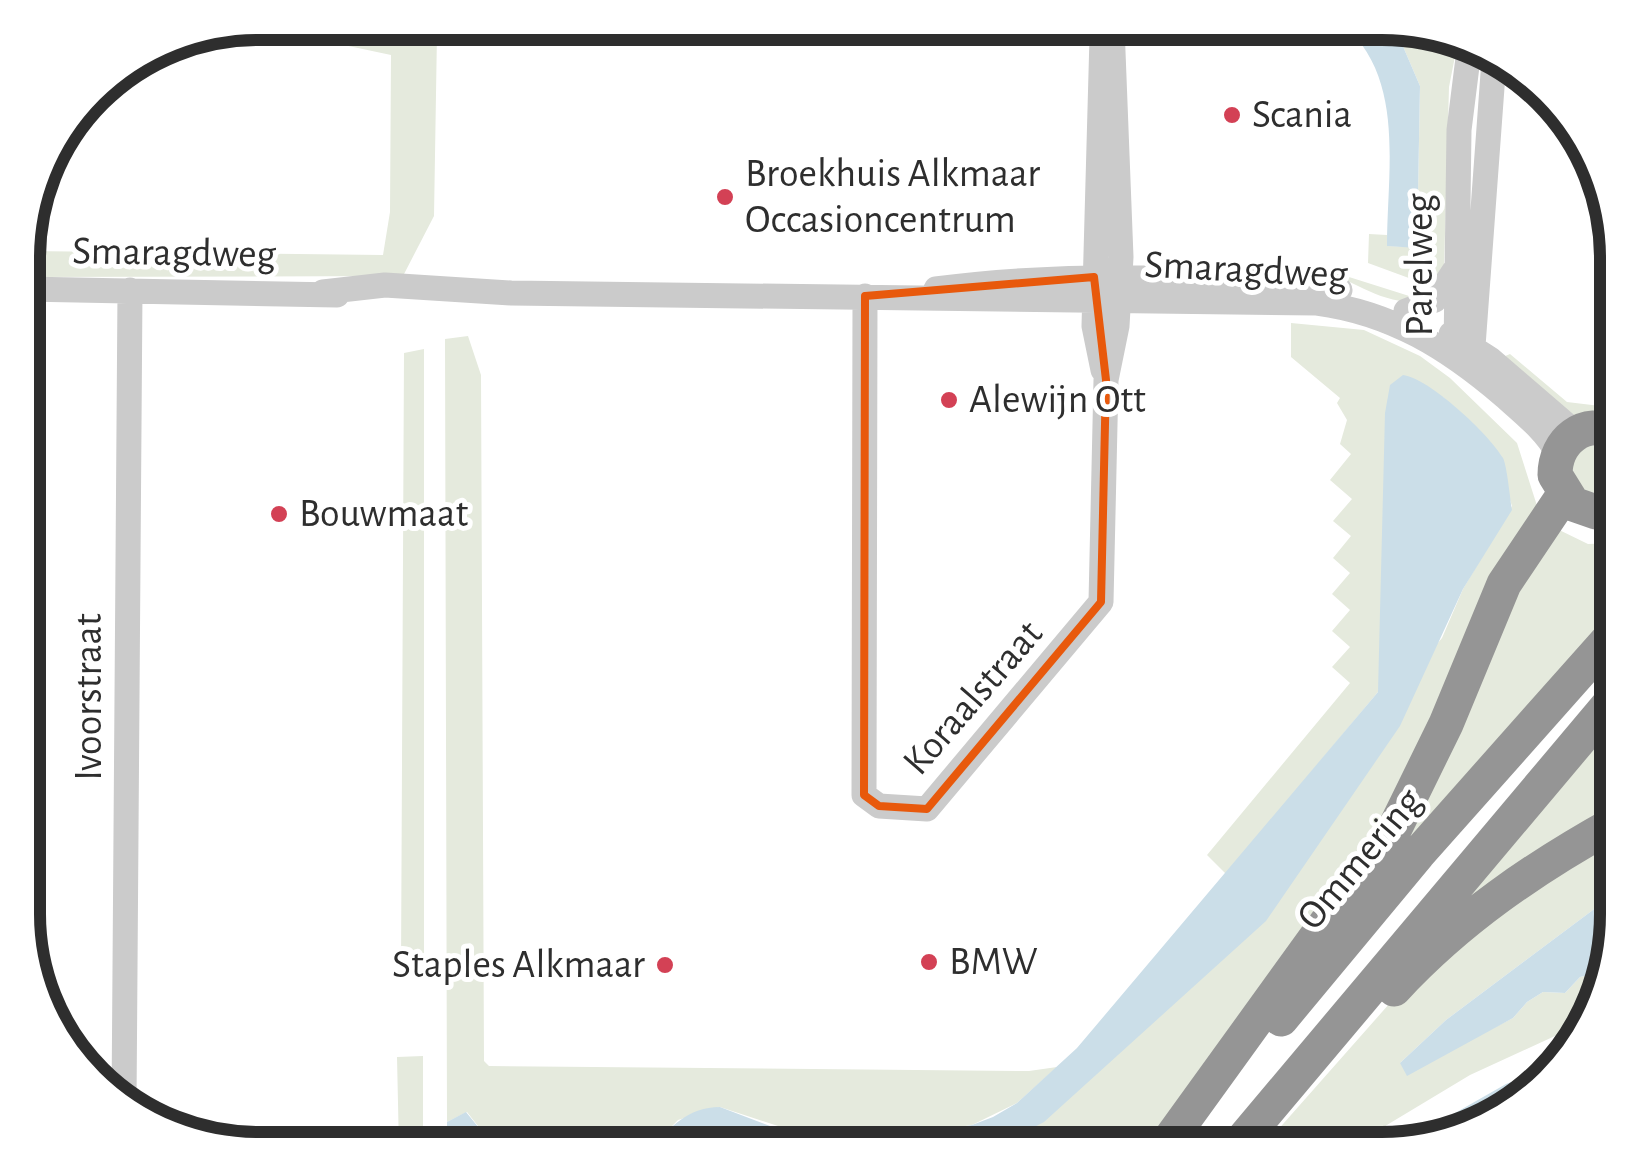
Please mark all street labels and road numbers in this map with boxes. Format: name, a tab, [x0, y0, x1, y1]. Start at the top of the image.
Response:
street label: Parelweg	[1400, 193, 1440, 336]
street label: Smaragdweg	[72, 231, 277, 275]
street label: Smaragdweg	[1143, 245, 1349, 295]
street label: Ivoorstraat	[69, 613, 109, 781]
street label: Koraalstraat	[896, 613, 1050, 783]
street label: Ommering	[1290, 781, 1430, 937]

